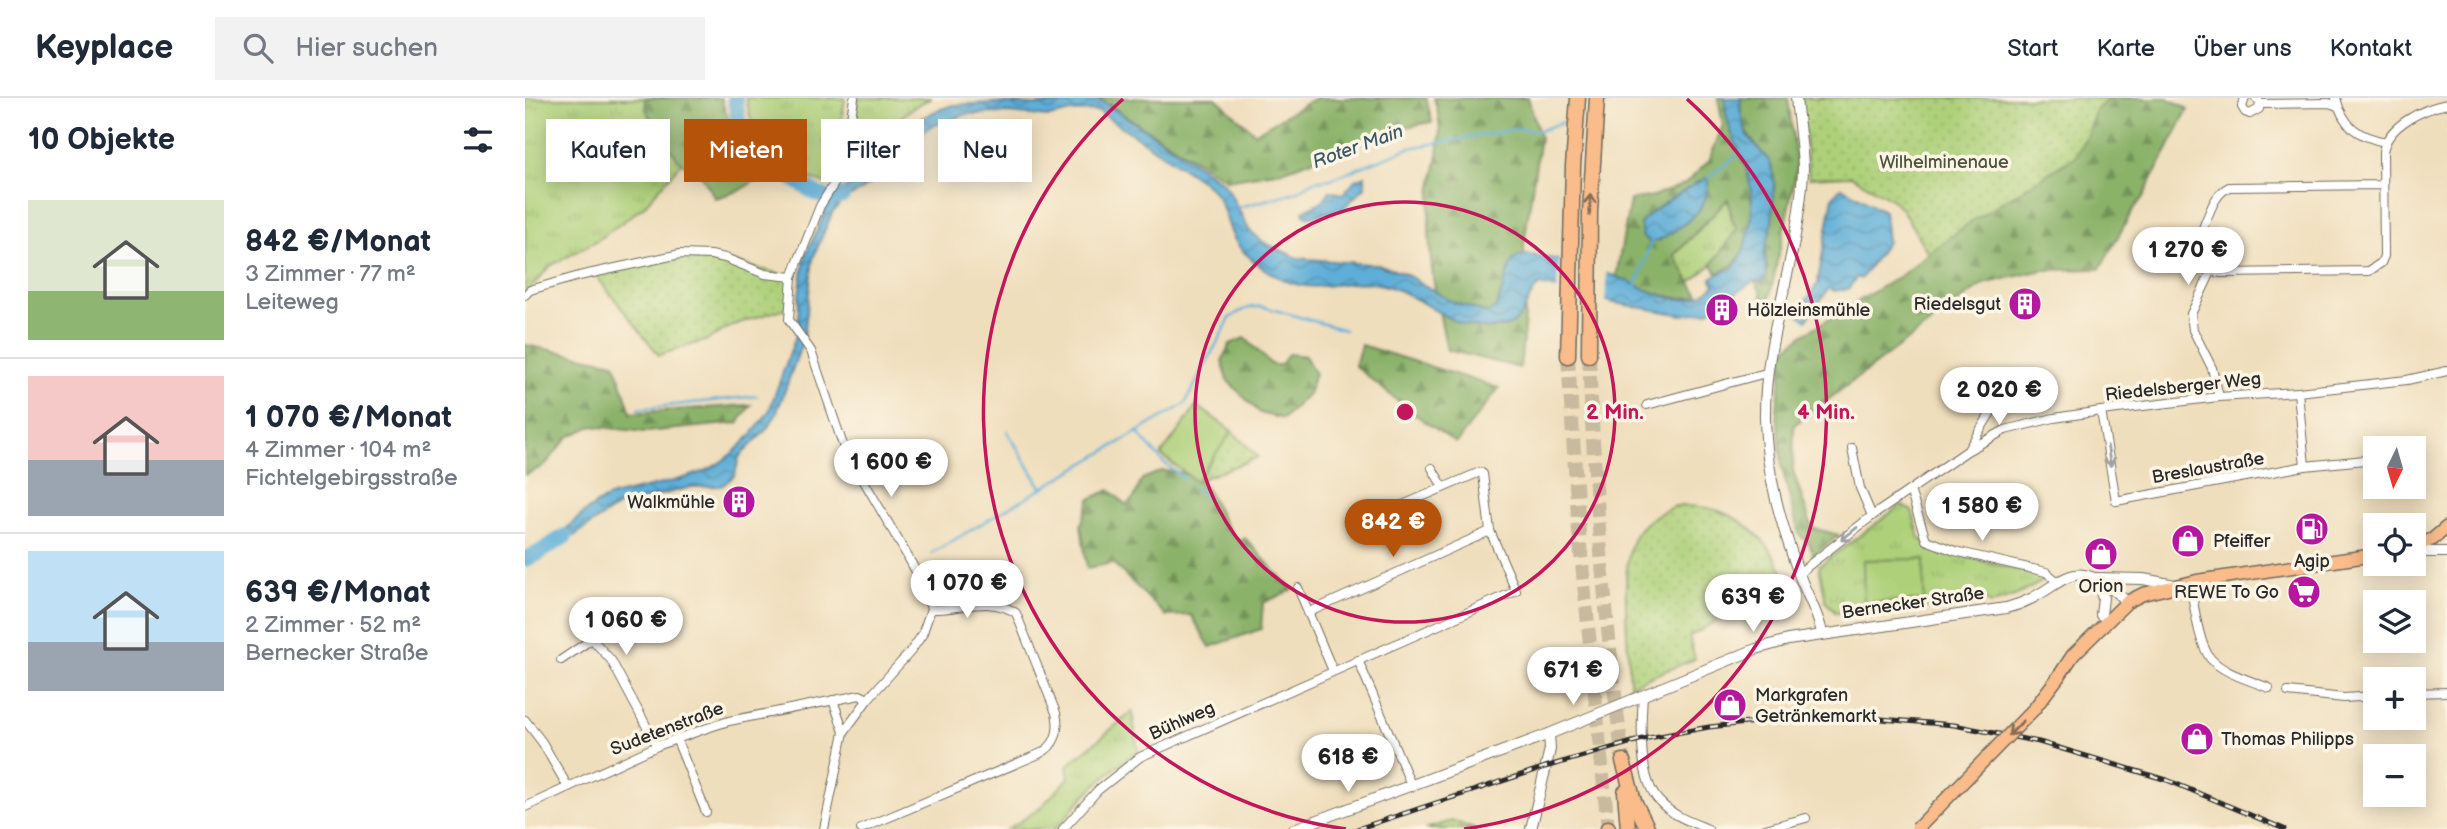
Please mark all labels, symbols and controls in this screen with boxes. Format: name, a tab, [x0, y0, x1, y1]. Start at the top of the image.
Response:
search box	[215, 17, 705, 80]
text: Keyplace	[35, 28, 173, 68]
icon: search	[239, 29, 277, 67]
text: Hier suchen	[295, 33, 438, 64]
text: Start	[2007, 34, 2058, 63]
text: Karte	[2096, 34, 2155, 63]
text: Über uns	[2193, 34, 2292, 63]
text: Kontakt	[2330, 34, 2412, 63]
chip: Kaufen	[546, 119, 670, 182]
chip: Mieten	[684, 119, 807, 182]
chip: Filter	[821, 119, 924, 182]
chip: Neu	[938, 119, 1032, 182]
water label: Roter Main	[1310, 120, 1406, 174]
icon: filters	[459, 121, 497, 159]
text: 10 Objekte	[28, 122, 175, 158]
park label: Wilhelminenaue	[1879, 152, 2009, 173]
one-way arrow	[1584, 193, 1597, 216]
text: 842 €/Monat	[245, 224, 431, 260]
icon: home	[84, 228, 168, 312]
pin: 1 270 €	[2123, 228, 2253, 287]
text: 1 270 €	[2148, 236, 2228, 264]
text: 3 Zimmer · 77 m²	[245, 260, 416, 288]
building icon: Riedelsgut	[2006, 285, 2044, 323]
text: Leiteweg	[245, 288, 339, 316]
building icon: Hölzleinsmühle	[1703, 291, 1741, 329]
place label: Riedelsgut	[1913, 294, 2001, 315]
place label: Hölzleinsmühle	[1747, 300, 1871, 321]
pin: 2 020 €	[1934, 368, 2064, 427]
street label: Riedelsberger Weg	[2104, 368, 2262, 406]
text: 2 020 €	[1956, 376, 2042, 404]
text: 1 070 €/Monat	[245, 400, 452, 436]
centre of rings	[1393, 400, 1417, 424]
text: 2 Min.	[1586, 400, 1644, 425]
text: 4 Min.	[1797, 400, 1855, 425]
icon: home	[84, 404, 168, 488]
text: 4 Zimmer · 104 m²	[245, 436, 431, 464]
north arrow	[2363, 436, 2425, 499]
map controls	[2363, 436, 2426, 807]
pin: 1 600 €	[826, 440, 956, 499]
one-way arrow	[2103, 444, 2116, 467]
text: 1 600 €	[850, 448, 932, 476]
street label: Breslaustraße	[2150, 448, 2266, 488]
text: Fichtelgebirgsstraße	[245, 464, 458, 492]
building icon: Walkmühle	[720, 483, 758, 521]
pin: 1 580 €	[1917, 484, 2047, 543]
place label: Walkmühle	[627, 492, 715, 513]
text: 1 580 €	[1942, 492, 2022, 520]
pin: 842 €	[1344, 500, 1442, 559]
text: 842 €	[1361, 508, 1425, 536]
fuel station icon: Agip	[2293, 510, 2331, 548]
button: locate	[2363, 513, 2426, 576]
shop icon: Pfeiffer	[2169, 522, 2207, 560]
one-way arrow	[1841, 526, 1859, 542]
place label: Pfeiffer	[2213, 531, 2271, 552]
shop icon: Orion	[2082, 535, 2120, 573]
place label: Agip	[2294, 551, 2330, 572]
pin: 1 070 €	[902, 560, 1032, 620]
text: 1 070 €	[927, 569, 1007, 597]
supermarket icon: REWE To Go	[2285, 573, 2323, 611]
pin: 639 €	[1704, 574, 1802, 634]
text: 639 €/Monat	[245, 575, 430, 611]
place label: Orion	[2079, 576, 2123, 597]
icon: home	[84, 579, 168, 663]
place label: REWE To Go	[2174, 582, 2279, 603]
text: 639 €	[1721, 583, 1785, 611]
street label: Bernecker Straße	[1840, 583, 1986, 623]
button: layers	[2363, 590, 2426, 653]
pin: 1 060 €	[561, 598, 691, 657]
text: 1 060 €	[585, 606, 667, 634]
text: 2 Zimmer · 52 m²	[245, 611, 421, 639]
text: Bernecker Straße	[245, 639, 428, 667]
pin: 671 €	[1524, 648, 1622, 707]
text: 671 €	[1543, 656, 1603, 684]
button: +	[2363, 667, 2426, 730]
place label: Markgrafen Getränkemarkt	[1755, 685, 1877, 727]
shop icon: Markgrafen Getränkemarkt	[1711, 686, 1749, 724]
street label: Bühlweg	[1146, 697, 1218, 745]
street label: Sudetenstraße	[608, 698, 727, 760]
one-way arrow	[2007, 719, 2024, 736]
shop icon: Thomas Philipps	[2178, 720, 2216, 758]
place label: Thomas Philipps	[2221, 729, 2354, 750]
pin: 618 €	[1299, 734, 1397, 794]
text: 618 €	[1318, 743, 1379, 771]
button: −	[2363, 744, 2426, 807]

